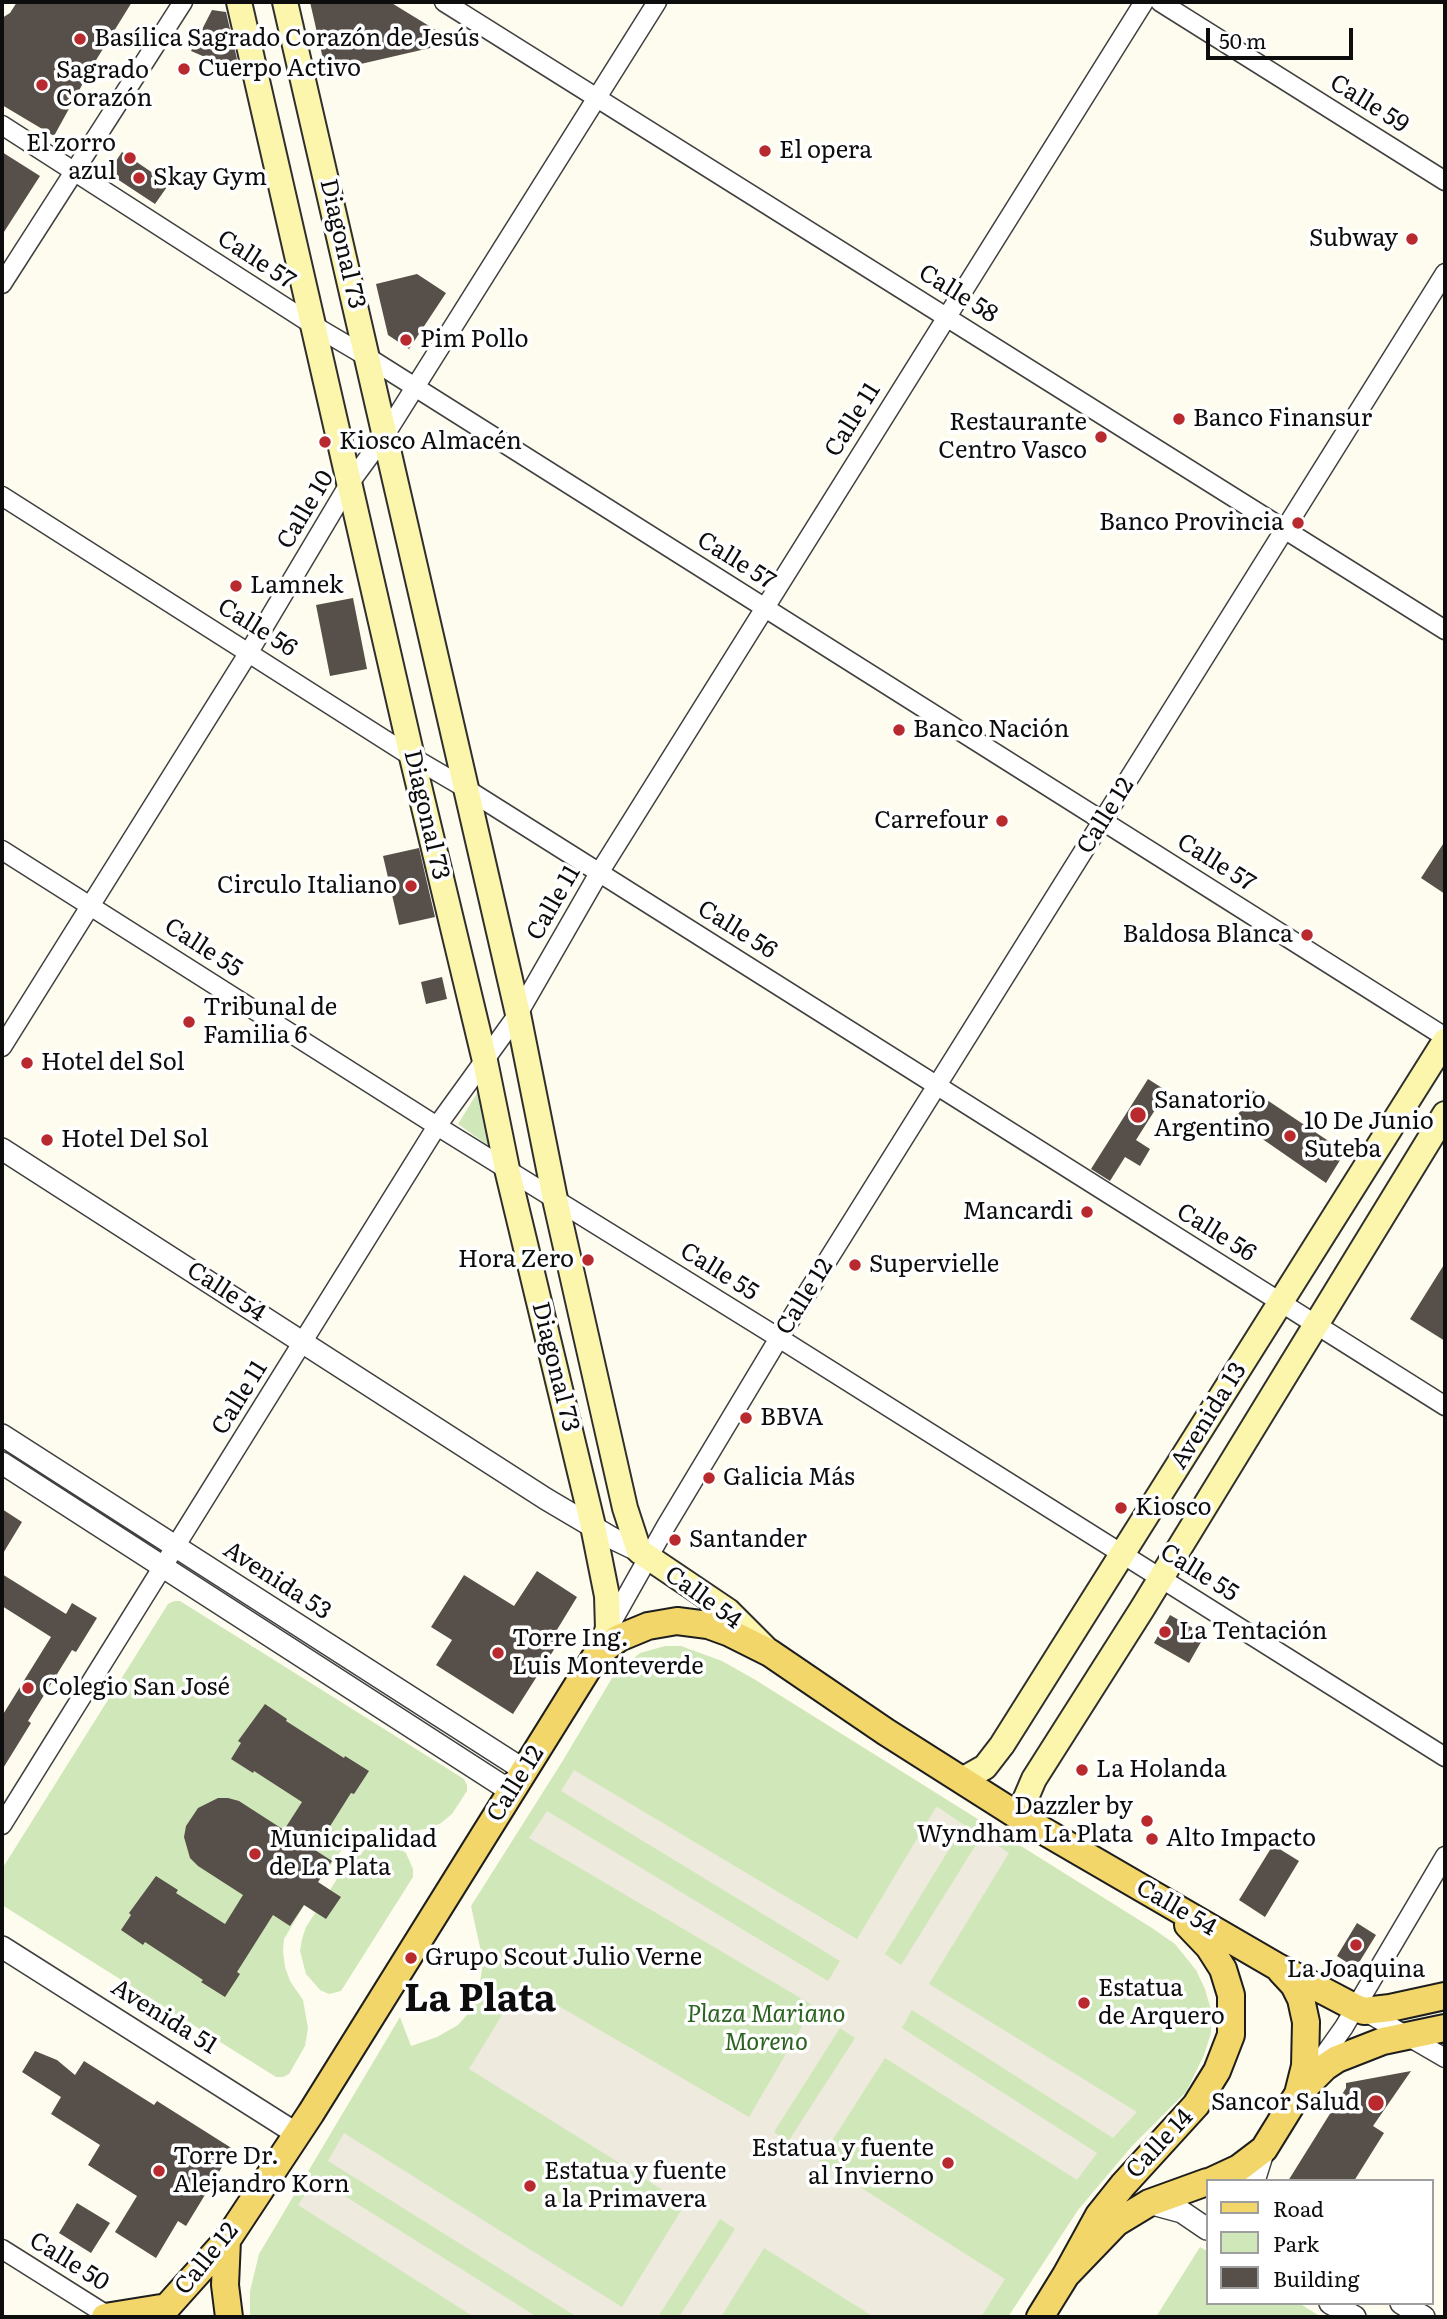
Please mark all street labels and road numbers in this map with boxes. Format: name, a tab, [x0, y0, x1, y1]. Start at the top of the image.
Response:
street label: Calle 59	[1324, 69, 1414, 139]
street label: Diagonal 73	[313, 176, 371, 312]
street label: Calle 57	[212, 224, 300, 296]
street label: Calle 58	[913, 258, 1003, 330]
street label: Calle 11	[819, 378, 887, 462]
street label: Calle 10	[271, 466, 341, 554]
street label: Calle 57	[692, 526, 780, 596]
street label: Calle 56	[212, 593, 302, 663]
street label: Diagonal 73	[397, 747, 455, 883]
street label: Calle 12	[1071, 773, 1141, 859]
street label: Calle 57	[1172, 828, 1260, 898]
street label: Calle 11	[521, 860, 587, 946]
street label: Calle 56	[692, 895, 782, 965]
street label: Calle 55	[159, 912, 247, 984]
street label: Calle 56	[1171, 1198, 1261, 1268]
street label: Calle 55	[674, 1237, 764, 1307]
street label: Calle 12	[770, 1254, 840, 1340]
street label: Calle 54	[181, 1256, 271, 1328]
street label: Diagonal 73	[525, 1299, 585, 1435]
street label: Calle 11	[206, 1356, 274, 1440]
street label: Avenida 13	[1165, 1357, 1253, 1475]
street label: Avenida 53	[218, 1535, 336, 1627]
street label: Calle 55	[1154, 1538, 1244, 1608]
street label: Calle 54	[659, 1560, 747, 1636]
street label: Calle 12	[481, 1741, 551, 1827]
street label: Calle 54	[1131, 1874, 1221, 1942]
street label: Avenida 51	[106, 1973, 222, 2061]
street label: Calle 14	[1121, 2103, 1199, 2185]
street label: Calle 12	[169, 2217, 245, 2301]
street label: Calle 50	[24, 2226, 114, 2298]

